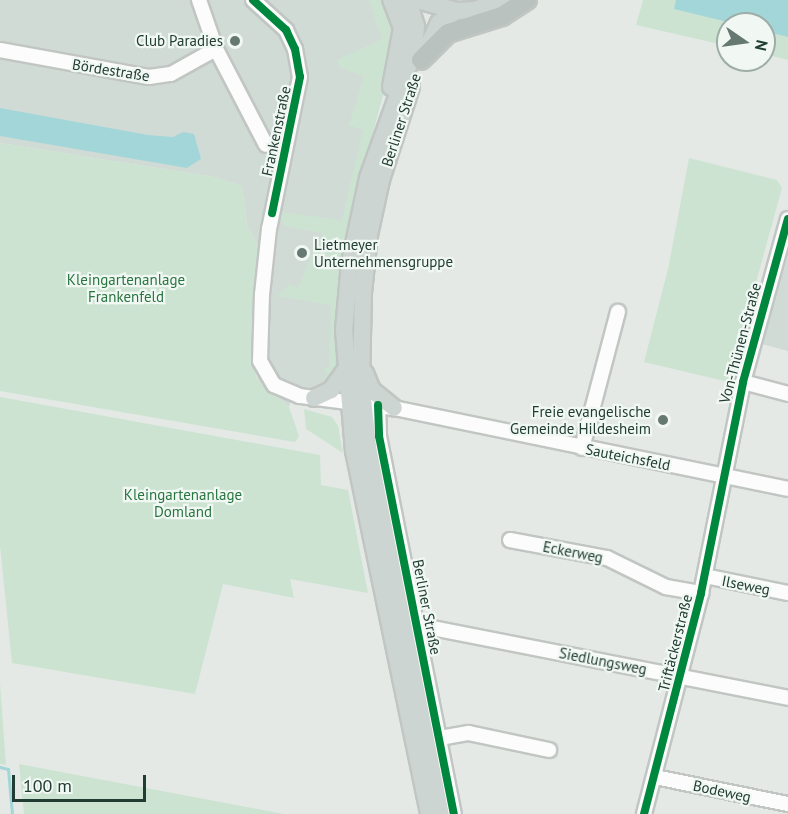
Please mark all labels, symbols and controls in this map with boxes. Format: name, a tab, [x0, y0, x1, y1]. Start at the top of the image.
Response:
north arrow	[716, 12, 776, 72]
place label: Club Paradies	[136, 32, 223, 50]
marker: Club Paradies	[228, 34, 242, 48]
text: N	[751, 38, 773, 53]
street label: Bördestraße	[71, 55, 151, 85]
street label: Berliner Straße	[377, 71, 425, 169]
street label: Frankenstraße	[258, 84, 294, 178]
place label: Lietmeyer Unternehmensgruppe	[314, 235, 453, 270]
marker: Lietmeyer Unternehmensgruppe	[295, 246, 309, 260]
park label: Kleingartenanlage Frankenfeld	[67, 270, 185, 305]
street label: Von-Thünen-Straße	[715, 281, 765, 405]
place label: Freie evangelische Gemeinde Hildesheim	[510, 402, 651, 437]
marker: Freie evangelische Gemeinde Hildesheim	[656, 413, 670, 427]
street label: Sauteichsfeld	[584, 440, 672, 474]
park label: Kleingartenanlage Domland	[124, 485, 242, 520]
street label: Eckerweg	[541, 537, 605, 567]
street label: Berliner Straße	[409, 558, 445, 656]
street label: Ilseweg	[720, 572, 772, 598]
street label: Triftäckerstraße	[654, 592, 696, 694]
street label: Siedlungsweg	[558, 644, 648, 678]
scale bar	[15, 763, 148, 801]
text: 100 m	[23, 774, 72, 797]
street label: Bodeweg	[691, 776, 753, 806]

